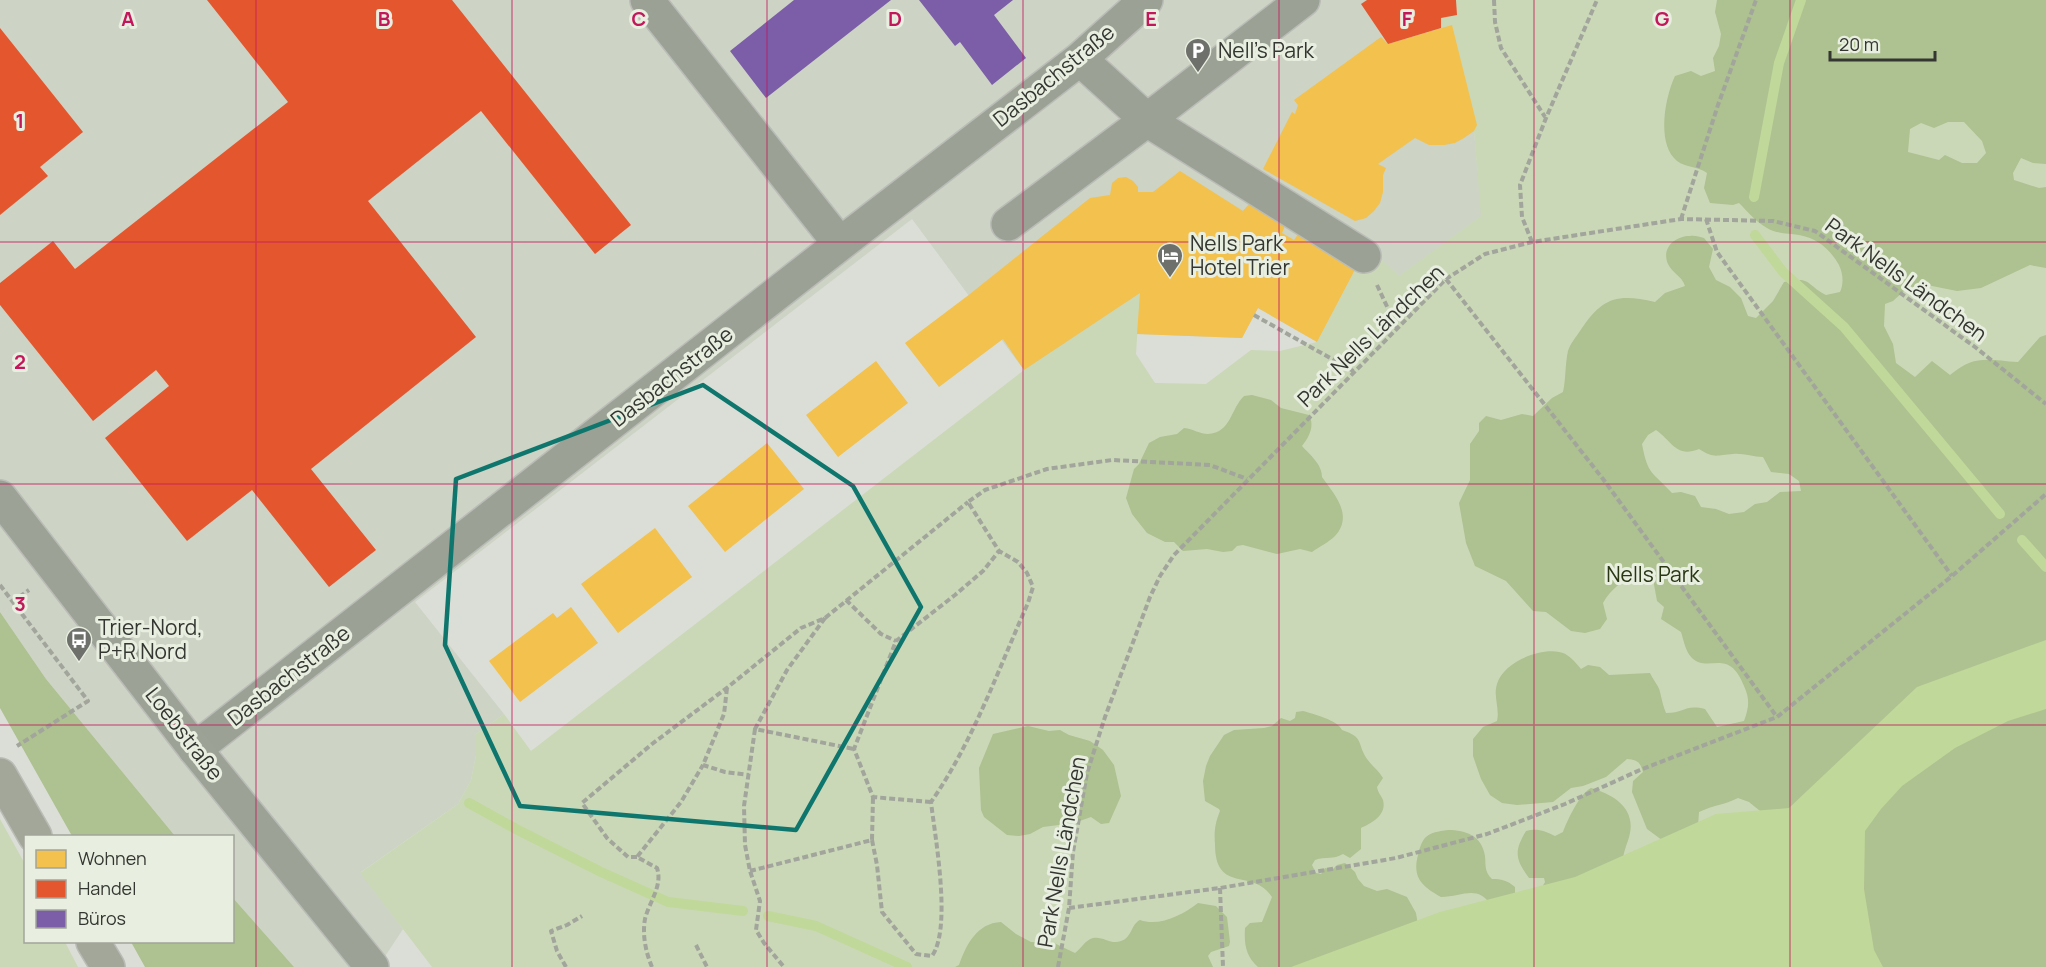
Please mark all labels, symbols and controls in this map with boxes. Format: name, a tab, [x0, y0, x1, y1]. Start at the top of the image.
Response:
text: A	[121, 5, 135, 32]
text: B	[378, 5, 391, 32]
text: C	[632, 5, 646, 32]
text: D	[888, 5, 902, 32]
text: E	[1145, 5, 1157, 32]
text: F	[1402, 5, 1413, 32]
text: G	[1655, 5, 1670, 32]
street label: Dasbachstraße	[987, 18, 1120, 133]
scale bar	[1830, 24, 1935, 62]
text: 20 m	[1839, 32, 1879, 56]
parking icon: Nell's Park	[1183, 36, 1213, 74]
place label: Nell's Park	[1218, 36, 1314, 64]
text: 1	[16, 107, 24, 134]
street label: Park Nells Ländchen	[1820, 211, 1993, 347]
place label: Nells Park Hotel Trier	[1190, 229, 1290, 281]
hotel icon: Nells Park Hotel Trier	[1155, 241, 1185, 279]
street label: Park Nells Ländchen	[1291, 258, 1450, 413]
street label: Dasbachstraße	[604, 320, 738, 433]
text: 2	[14, 348, 26, 375]
park label: Nells Park	[1606, 560, 1700, 588]
text: 3	[14, 590, 26, 617]
place label: Trier-Nord, P+R Nord	[98, 613, 203, 665]
street label: Dasbachstraße	[221, 619, 355, 732]
bus stop icon: Trier-Nord, P+R Nord	[64, 625, 94, 663]
street label: Loebstraße	[140, 681, 230, 786]
street label: Park Nells Ländchen	[1030, 754, 1092, 950]
legend	[24, 835, 234, 943]
text: Wohnen	[78, 846, 147, 870]
text: Handel	[78, 876, 136, 900]
text: Büros	[78, 906, 126, 930]

